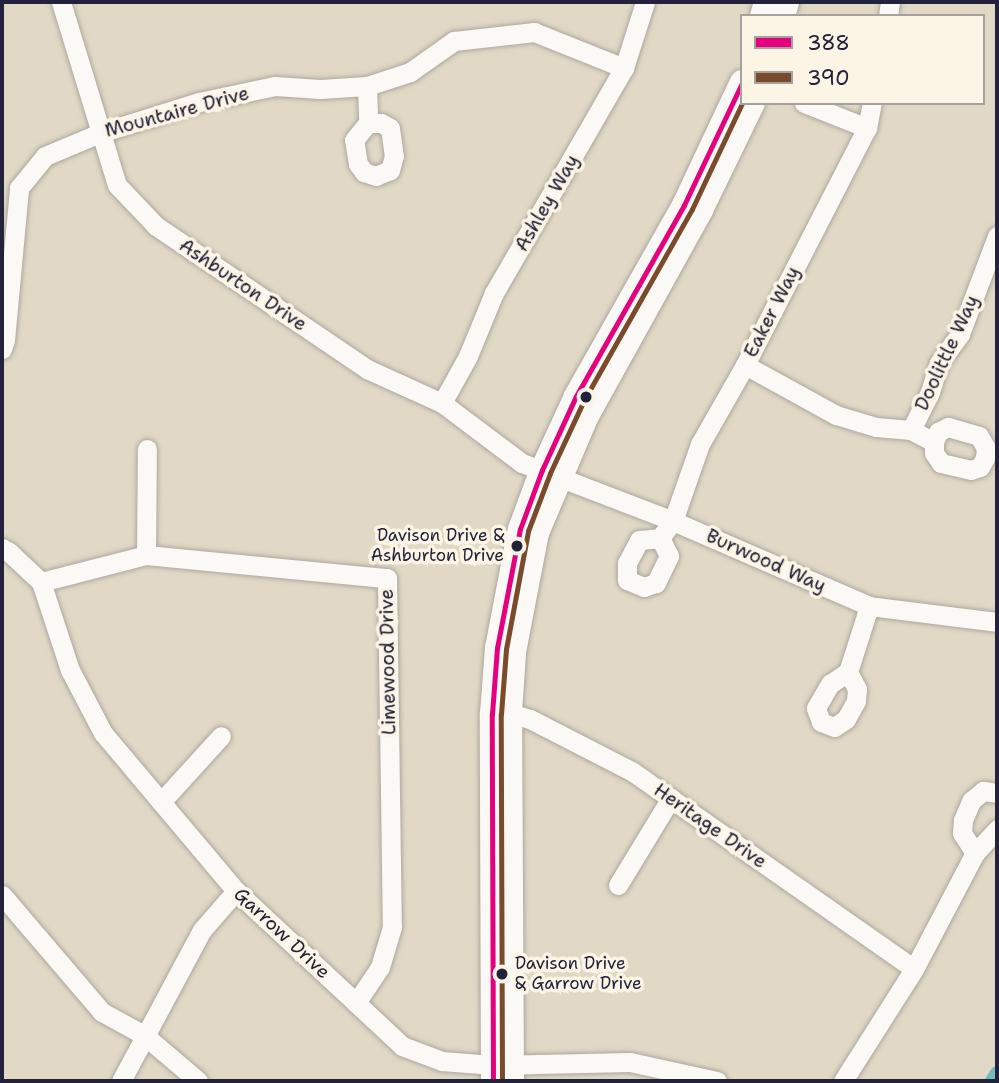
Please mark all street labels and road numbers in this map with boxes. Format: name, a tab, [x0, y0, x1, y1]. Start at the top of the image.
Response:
street label: Mountaire Drive	[102, 82, 252, 142]
street label: Ashley Way	[510, 151, 584, 255]
street label: Ashburton Drive	[175, 234, 311, 336]
street label: Eaker Way	[739, 263, 805, 361]
street label: Doolittle Way	[910, 292, 984, 414]
street label: Burwood Way	[703, 524, 829, 598]
street label: Limewood Drive	[375, 589, 401, 735]
street label: Heritage Drive	[649, 779, 771, 873]
street label: Garrow Drive	[229, 883, 335, 983]

